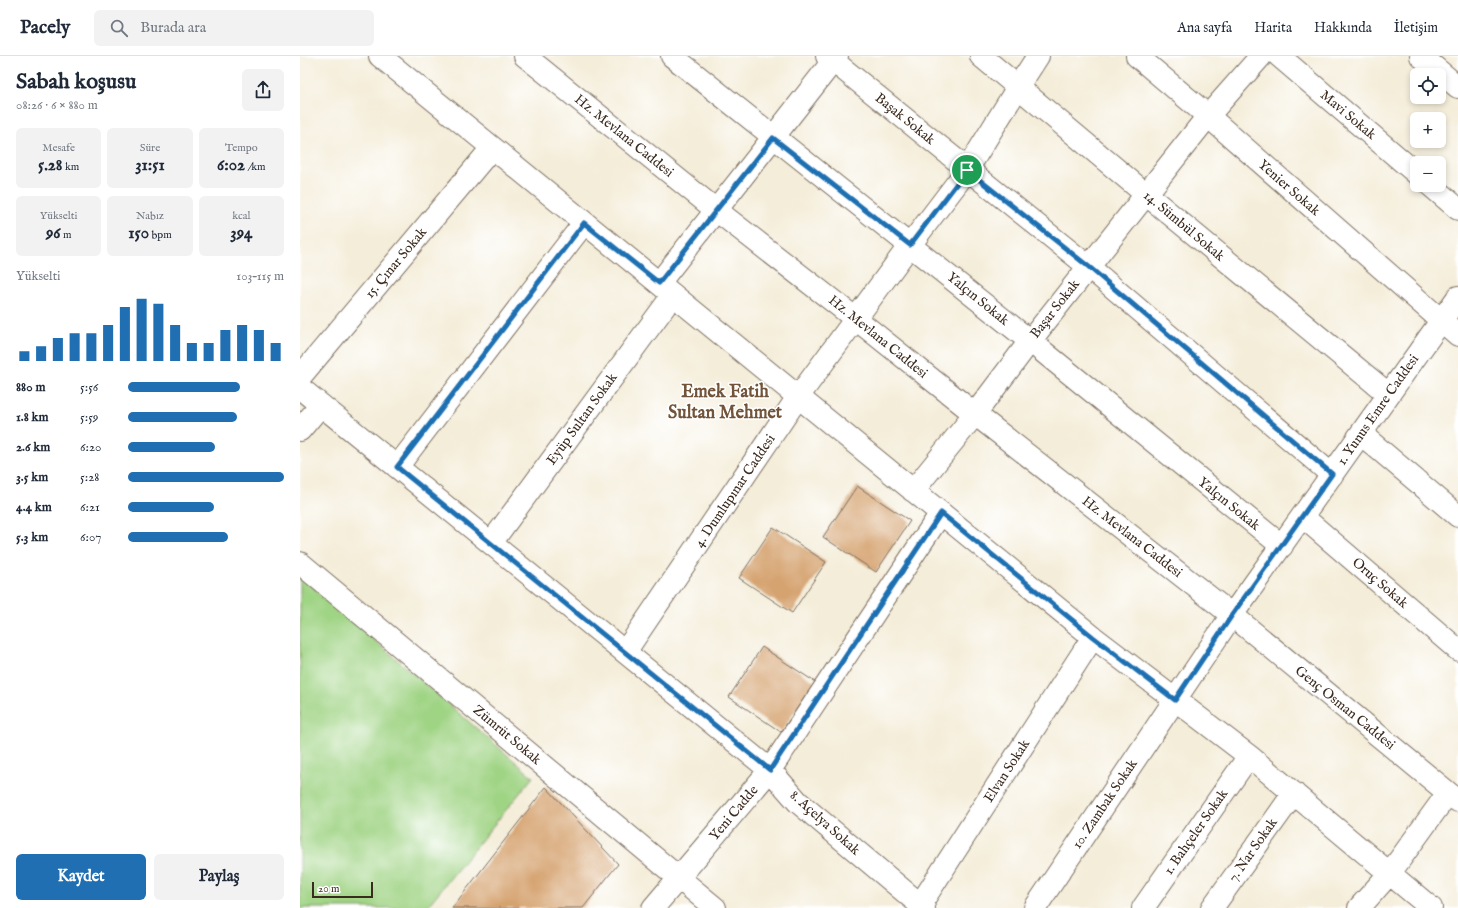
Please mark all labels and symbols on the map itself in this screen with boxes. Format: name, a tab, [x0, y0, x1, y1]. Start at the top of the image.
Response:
street label: Mavi Sokak	[1316, 86, 1380, 144]
street label: Başak Sokak	[871, 89, 939, 149]
street label: Hz. Mevlana Caddesi	[571, 90, 678, 182]
pin	[950, 153, 984, 187]
street label: Yenier Sokak	[1254, 156, 1324, 220]
street label: 14. Sümbül Sokak	[1140, 187, 1229, 266]
street label: 15. Çınar Sokak	[361, 223, 431, 302]
street label: Yalçın Sokak	[943, 268, 1013, 330]
street label: Başar Sokak	[1026, 275, 1084, 342]
street label: Hz. Mevlana Caddesi	[825, 291, 932, 383]
street label: 1. Yunus Emre Caddesi	[1333, 351, 1423, 469]
street label: Eyüp Sultan Sokak	[542, 369, 622, 469]
district label: Emek Fatih Sultan Mehmet	[668, 381, 783, 425]
street label: 4. Dumlupınar Caddesi	[690, 431, 780, 551]
street label: Yalçın Sokak	[1194, 473, 1264, 535]
street label: Hz. Mevlana Caddesi	[1078, 492, 1186, 582]
street label: Oruç Sokak	[1348, 554, 1412, 613]
street label: Genç Osman Caddesi	[1291, 662, 1399, 754]
street label: Zümrüt Sokak	[469, 701, 545, 769]
street label: Elvan Sokak	[980, 736, 1034, 806]
street label: 10. Zambak Sokak	[1068, 755, 1142, 852]
street label: Yeni Cadde	[706, 781, 763, 844]
street label: 1. Bahçeler Sokak	[1160, 785, 1233, 878]
street label: 8. Açelya Sokak	[786, 787, 864, 860]
street label: 7. Nar Sokak	[1224, 814, 1282, 886]
scale bar	[312, 880, 373, 899]

